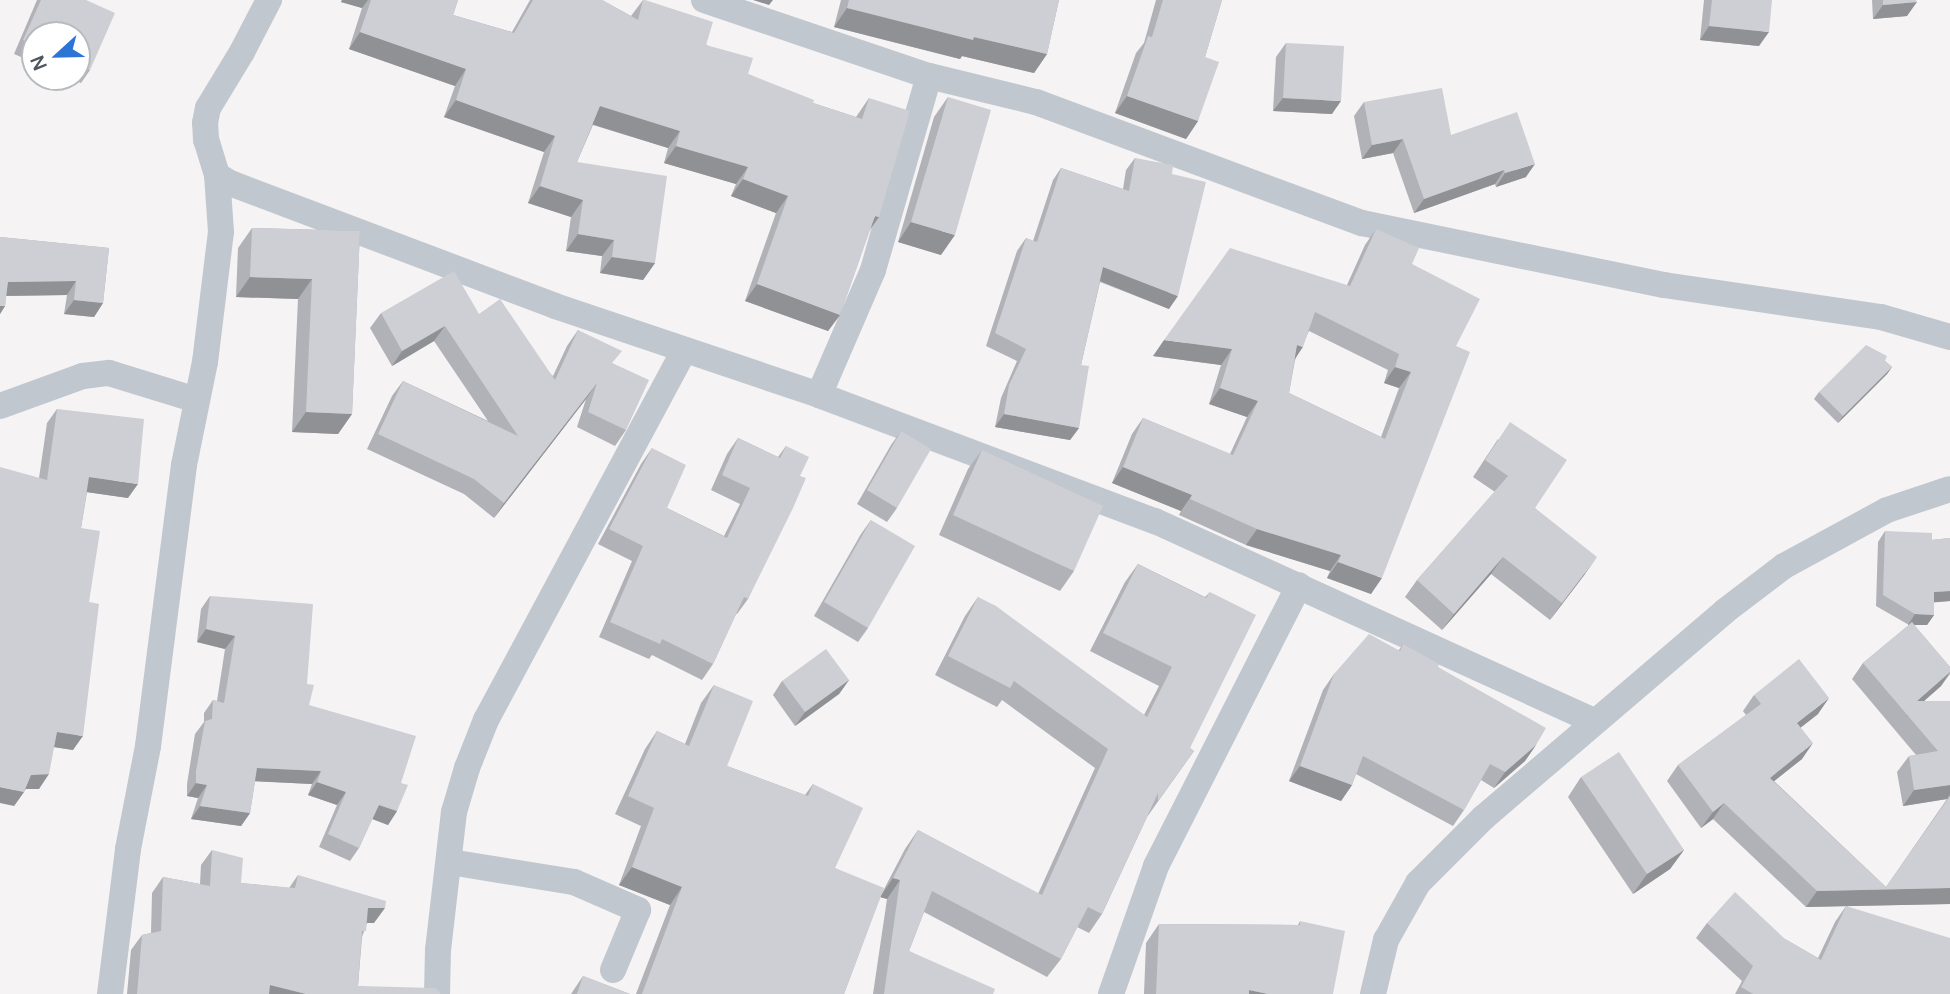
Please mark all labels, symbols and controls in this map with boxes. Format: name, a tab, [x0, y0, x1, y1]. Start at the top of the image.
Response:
north arrow	[21, 21, 91, 91]
text: N	[24, 52, 53, 74]

